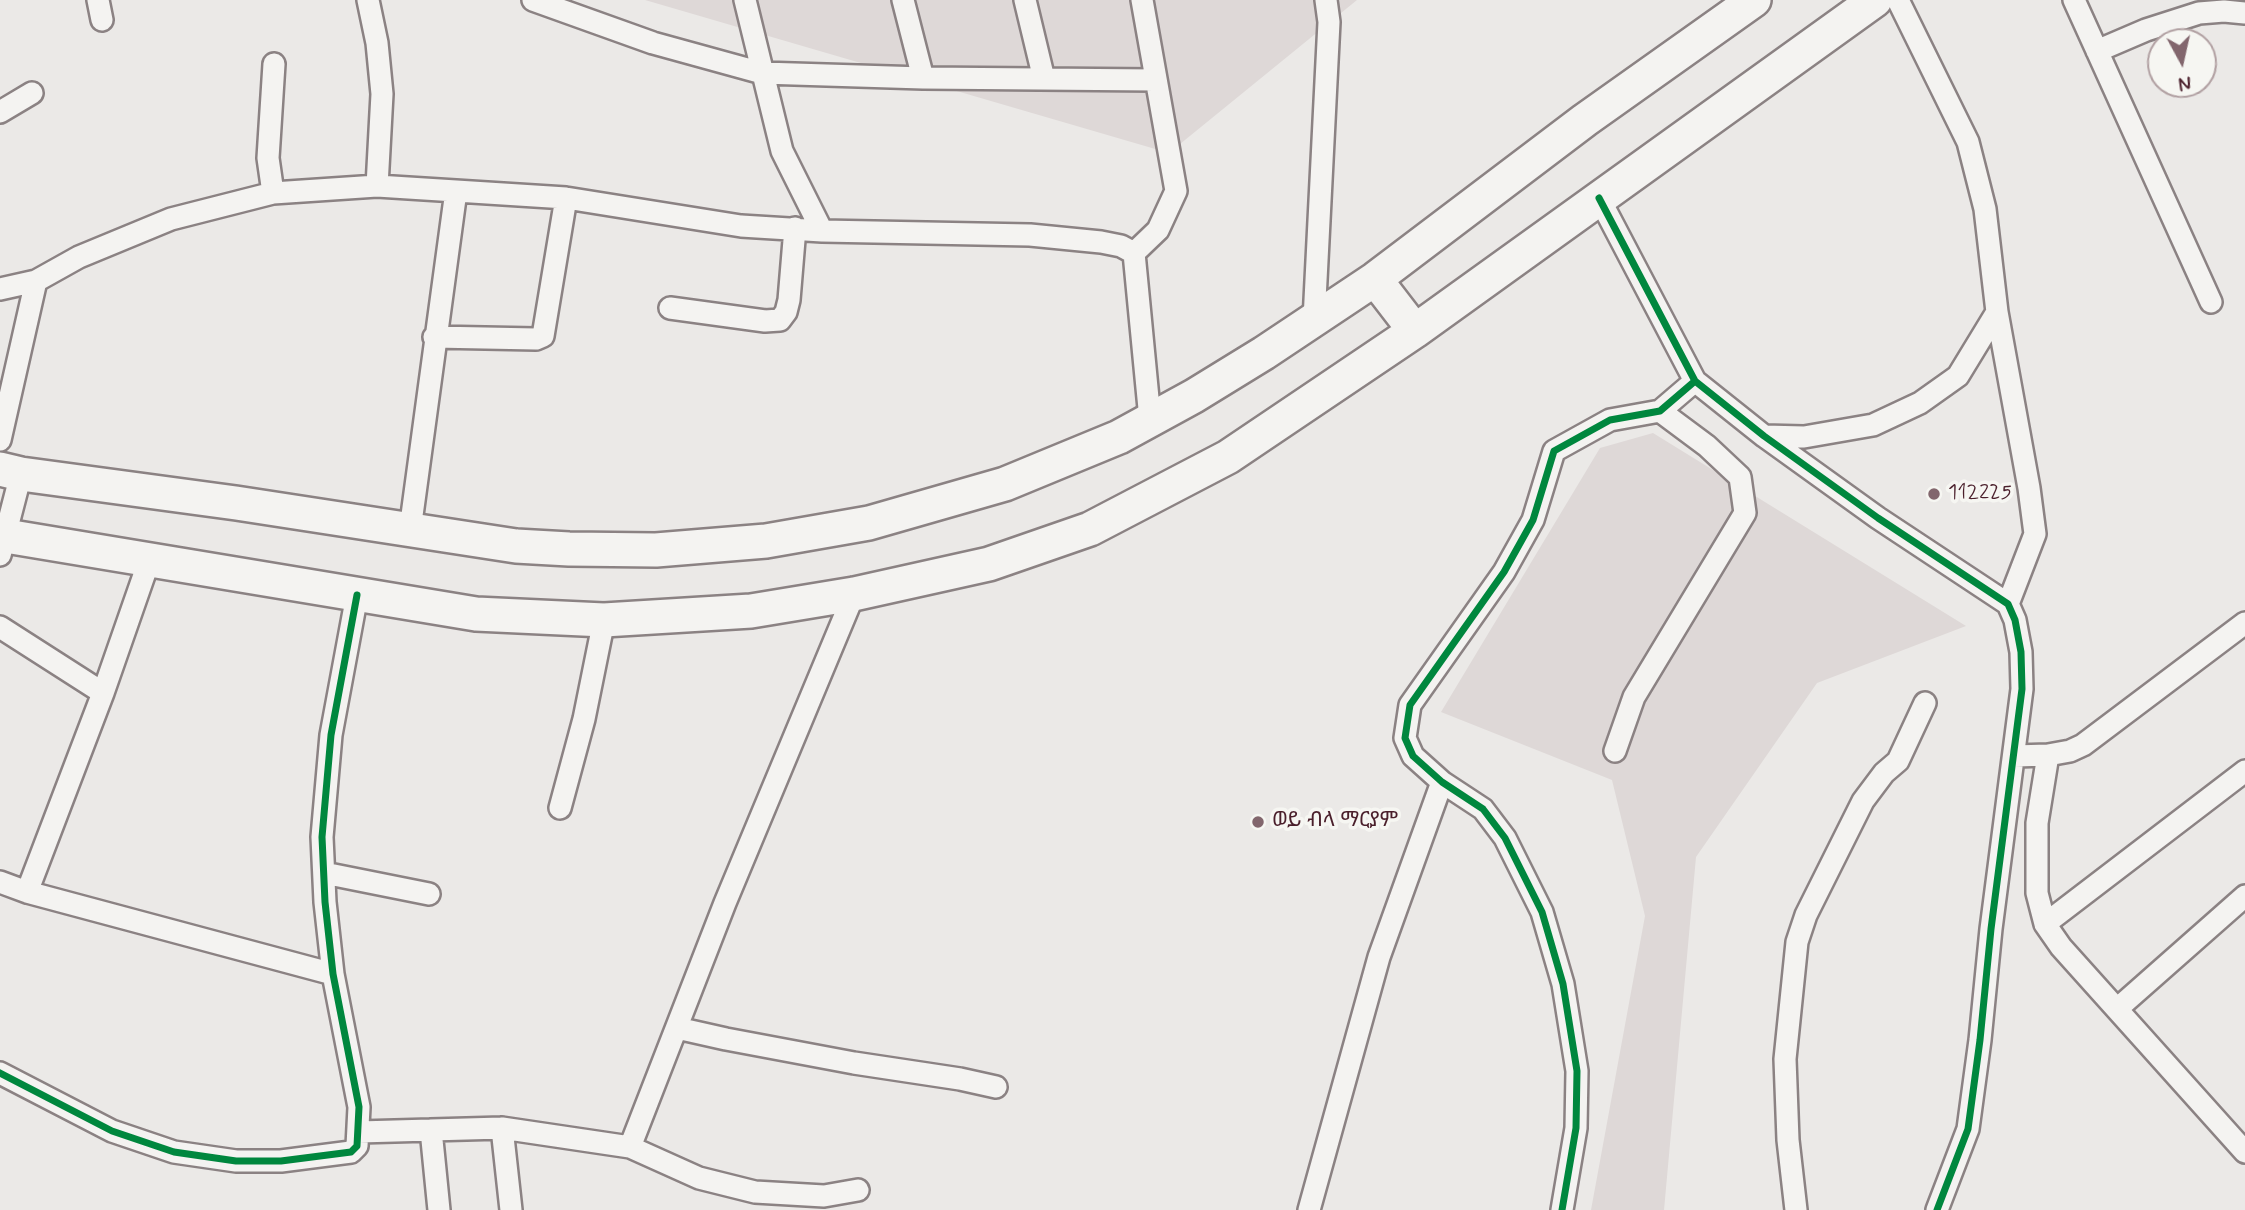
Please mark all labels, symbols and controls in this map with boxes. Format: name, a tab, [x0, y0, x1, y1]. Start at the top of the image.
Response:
north arrow	[2147, 28, 2217, 98]
text: N	[2177, 69, 2193, 96]
place label: 112225	[1948, 481, 2012, 507]
marker: 112225	[1926, 486, 1942, 502]
place label: ወይ ብላ ማርያም	[1272, 809, 1398, 835]
marker: ወይ ብላ ማርያም	[1250, 814, 1266, 830]

